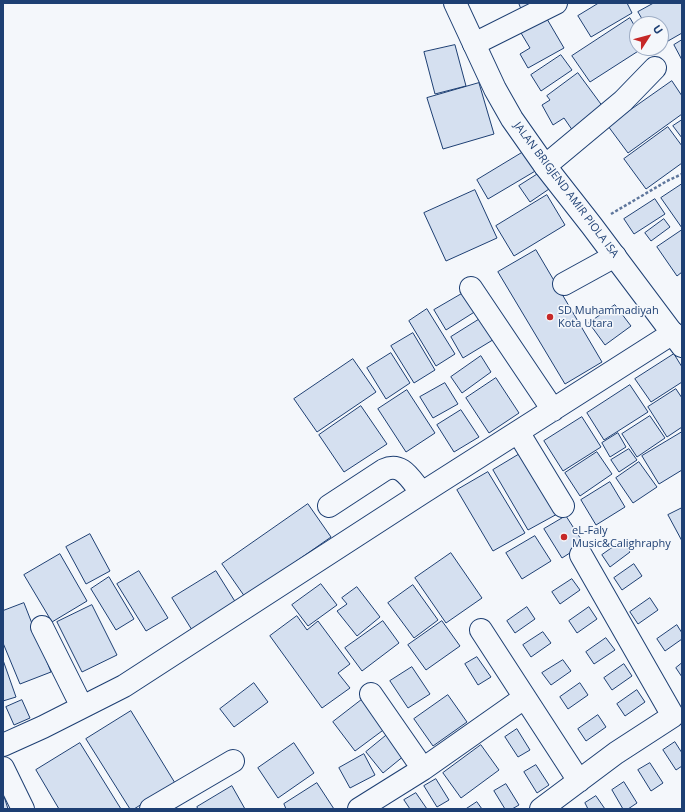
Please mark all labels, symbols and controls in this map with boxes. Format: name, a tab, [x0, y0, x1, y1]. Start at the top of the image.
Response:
north arrow	[629, 16, 669, 56]
text: U	[650, 21, 667, 37]
street label: JALAN BRIGJEND AMIR PIOLA ISA	[511, 120, 621, 260]
place label: SD Muhammadiyah Kota Utara	[558, 304, 659, 330]
marker: SD Muhammadiyah Kota Utara	[545, 312, 555, 322]
place label: eL-Faly Music&Calighraphy	[572, 524, 671, 550]
marker: eL-Faly Music&Calighraphy	[559, 532, 569, 542]

